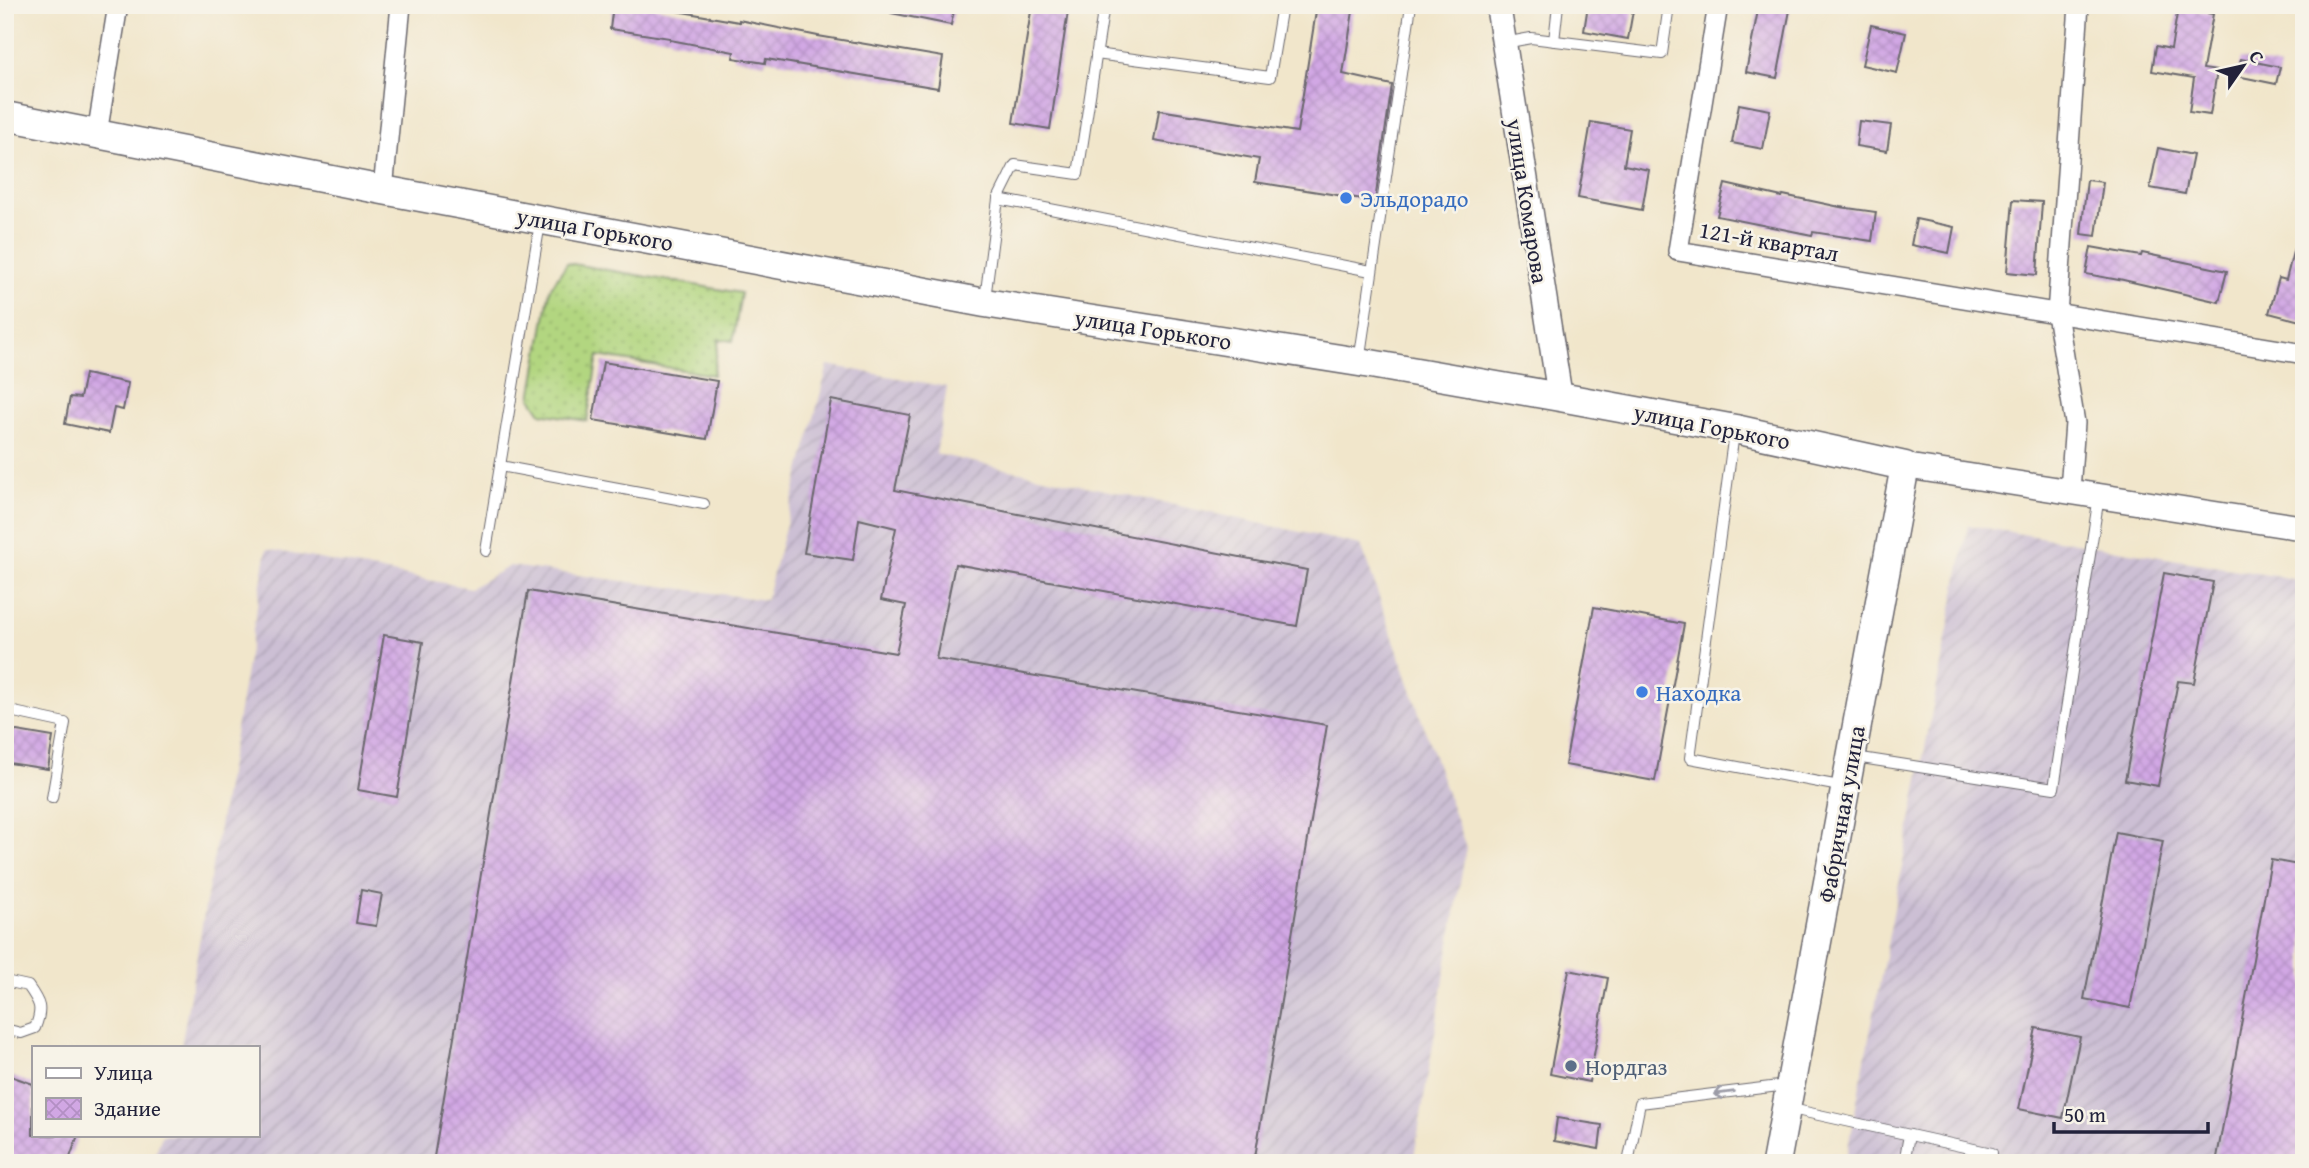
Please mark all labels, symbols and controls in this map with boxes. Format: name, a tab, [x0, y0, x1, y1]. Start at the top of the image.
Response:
north arrow	[2208, 32, 2278, 102]
text: С	[2242, 44, 2272, 69]
street label: улица Комарова	[1499, 115, 1557, 286]
place label: Эльдорадо	[1360, 182, 1469, 215]
marker: Эльдорадо	[1338, 190, 1354, 206]
street label: улица Горького	[513, 199, 676, 259]
street label: 121-й квартал	[1697, 212, 1842, 270]
street label: улица Горького	[1071, 300, 1234, 358]
street label: улица Горького	[1630, 394, 1793, 457]
place label: Находка	[1656, 676, 1741, 709]
marker: Находка	[1634, 684, 1650, 700]
street label: Фабричная улица	[1809, 723, 1873, 905]
legend	[32, 1046, 259, 1136]
place label: Нордгаз	[1585, 1050, 1668, 1083]
text: Улица	[94, 1057, 153, 1088]
marker: Нордгаз	[1563, 1058, 1579, 1074]
one-way arrow	[1713, 1086, 1736, 1099]
scale bar	[2054, 1091, 2208, 1135]
text: Здание	[94, 1093, 161, 1124]
text: 50 m	[2064, 1099, 2106, 1130]

